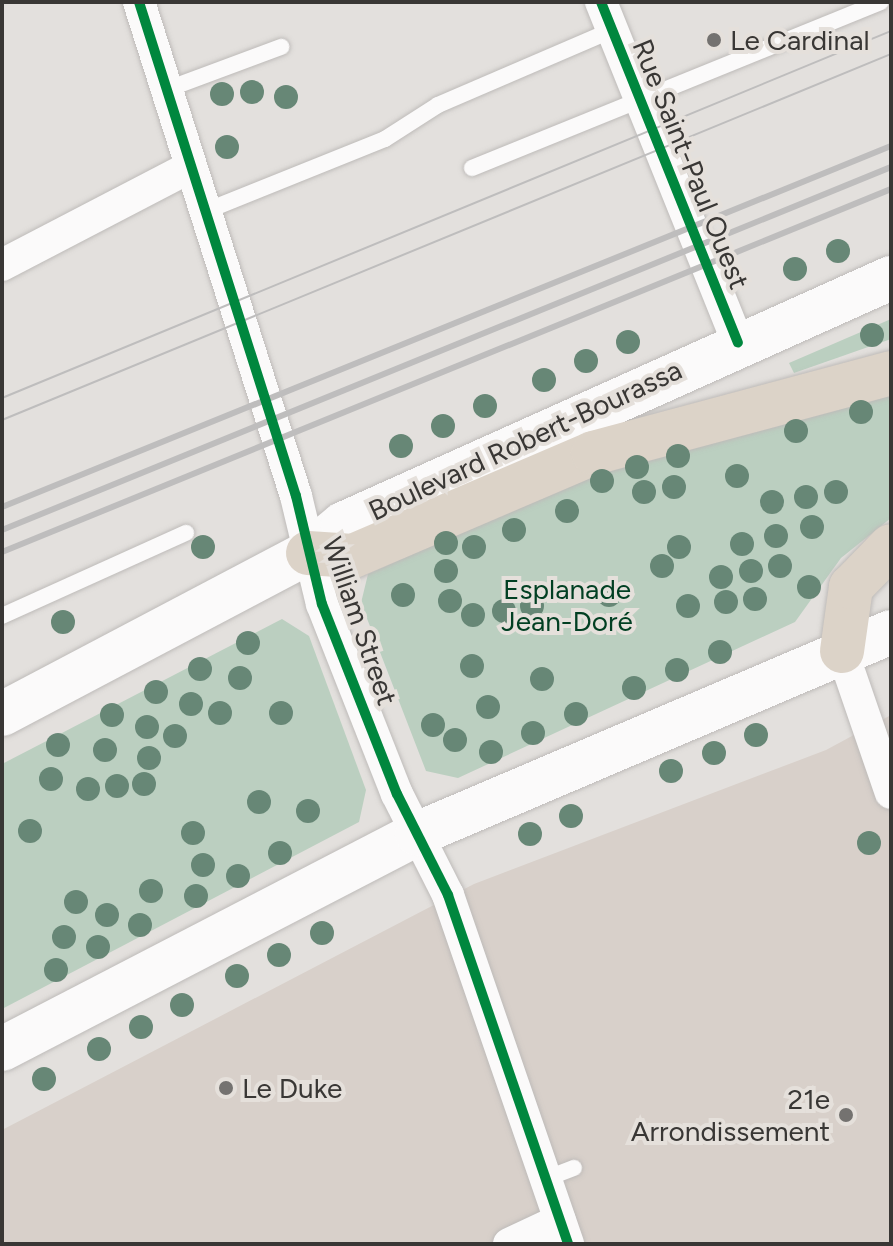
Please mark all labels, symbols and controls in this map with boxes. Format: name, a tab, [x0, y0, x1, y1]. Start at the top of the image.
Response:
place label: Le Cardinal	[730, 23, 870, 57]
marker: Le Cardinal	[705, 31, 723, 49]
street label: Rue Saint-Paul Ouest	[626, 34, 756, 294]
street label: Boulevard Robert-Bourassa	[363, 353, 687, 527]
street label: William Street	[316, 533, 404, 709]
park label: Esplanade Jean-Doré	[501, 572, 633, 638]
place label: Le Duke	[242, 1071, 342, 1105]
marker: Le Duke	[217, 1079, 235, 1097]
place label: 21e Arrondissement	[631, 1082, 830, 1148]
marker: 21e Arrondissement	[837, 1106, 855, 1124]

